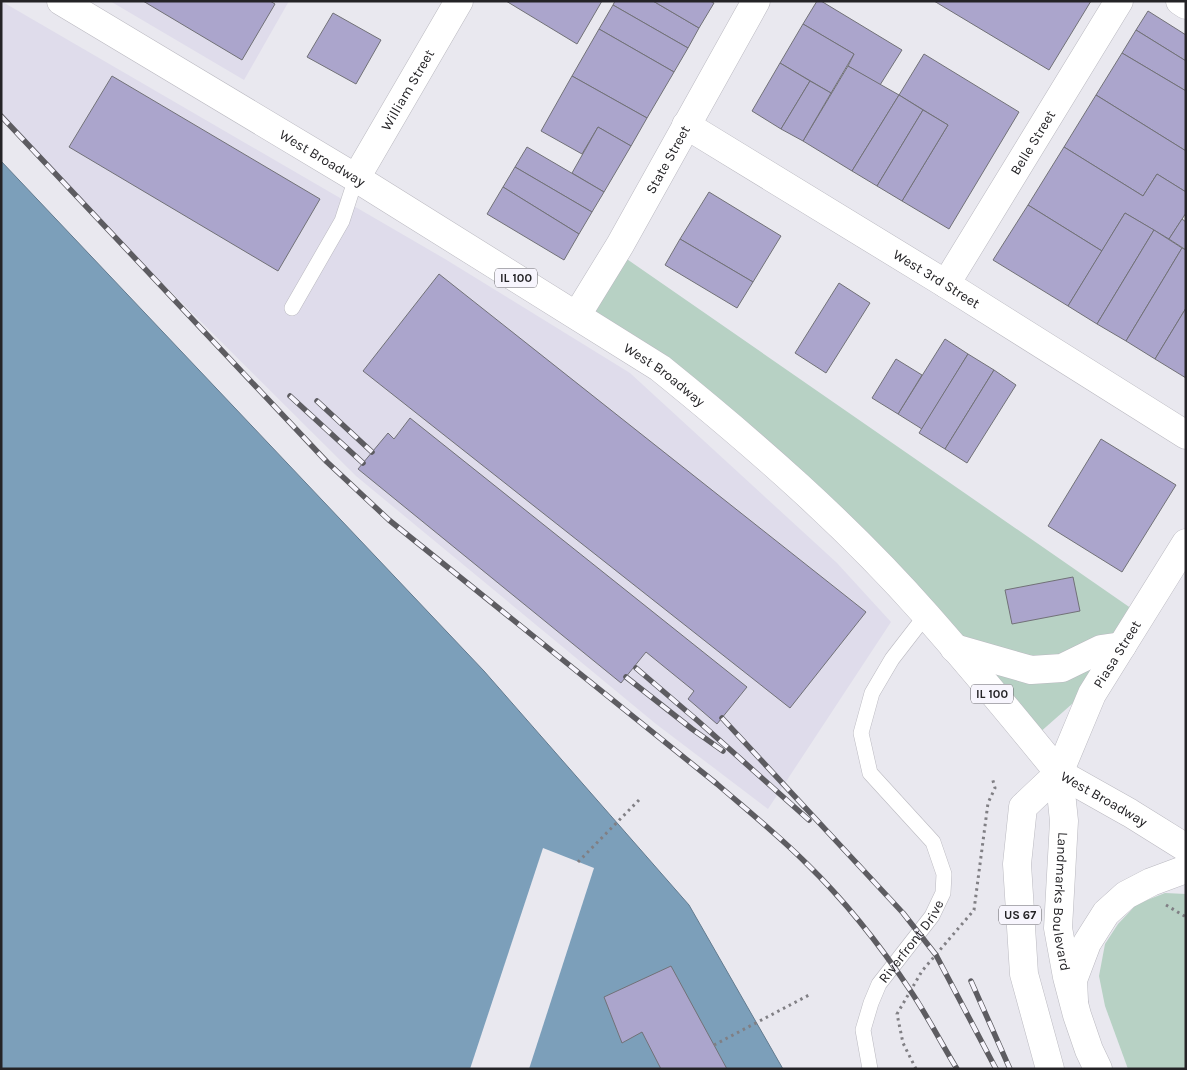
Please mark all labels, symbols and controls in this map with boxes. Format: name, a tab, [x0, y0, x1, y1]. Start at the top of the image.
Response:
street label: William Street	[377, 46, 438, 134]
street label: Belle Street	[1007, 107, 1059, 178]
street label: State Street	[642, 123, 694, 197]
street label: West Broadway	[276, 126, 369, 191]
street label: West 3rd Street	[890, 246, 983, 312]
road number: IL 100	[495, 268, 537, 288]
street label: West Broadway	[620, 339, 709, 411]
street label: Piasa Street	[1090, 618, 1145, 691]
road number: IL 100	[971, 684, 1013, 704]
street label: West Broadway	[1058, 768, 1151, 831]
street label: Landmarks Boulevard	[1049, 831, 1074, 972]
street label: Riverfront Drive	[875, 897, 947, 986]
road number: US 67	[999, 906, 1041, 924]

